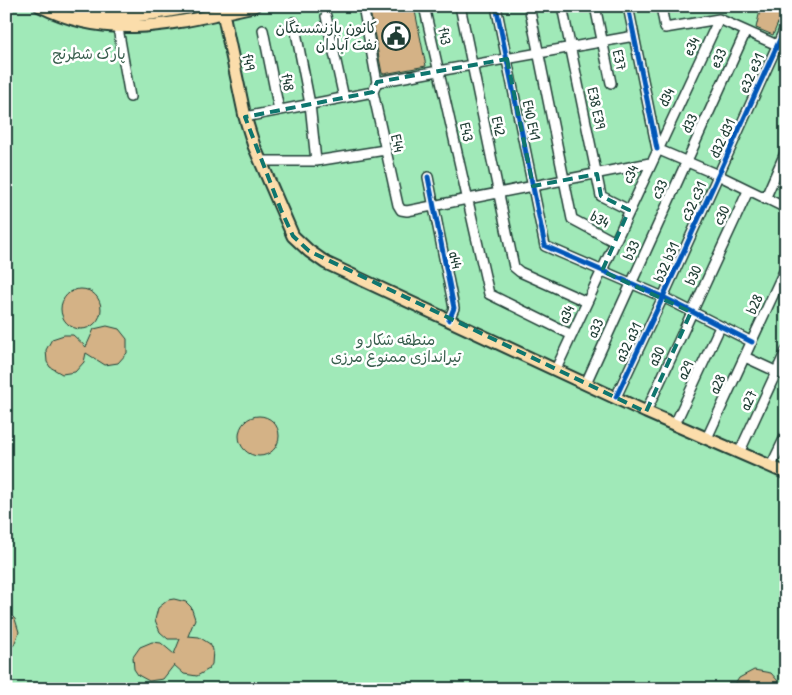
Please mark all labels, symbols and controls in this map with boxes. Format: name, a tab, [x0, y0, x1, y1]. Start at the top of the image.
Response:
place label: کانون بازنشستگان نفت آبادان	[275, 17, 377, 55]
public building icon: کانون بازنشستگان نفت آبادان	[381, 21, 411, 51]
street label: f43	[433, 25, 457, 47]
street label: e34	[678, 33, 705, 59]
park label: پارک شطرنج	[52, 43, 126, 64]
street label: e33	[704, 45, 732, 71]
street label: E37	[608, 48, 632, 72]
street label: e32 e31	[733, 50, 769, 96]
street label: f49	[237, 52, 261, 73]
street label: f48	[276, 71, 300, 93]
street label: d34	[653, 84, 680, 110]
street label: E38 E39	[582, 85, 612, 131]
street label: E40 E41	[518, 98, 546, 142]
street label: d33	[675, 110, 703, 136]
street label: E42	[487, 114, 511, 138]
street label: d32 d31	[704, 115, 740, 161]
street label: E43	[455, 121, 479, 144]
street label: E44	[386, 132, 410, 154]
street label: c34	[617, 161, 643, 187]
street label: c33	[645, 176, 673, 202]
street label: c32 c31	[675, 178, 711, 224]
street label: c30	[707, 202, 735, 228]
street label: b34	[587, 205, 613, 233]
street label: b33	[617, 236, 645, 263]
street label: b32 b31	[648, 239, 684, 285]
street label: a44	[444, 249, 468, 271]
street label: b30	[679, 261, 707, 288]
street label: b28	[740, 291, 768, 317]
street label: a34	[553, 301, 580, 327]
street label: a33	[581, 315, 609, 341]
street label: a32 a31	[610, 319, 646, 365]
park label: منطقه شکار و تیراندازی ممنوع مرزی	[331, 329, 462, 367]
street label: a30	[642, 343, 670, 369]
street label: a29	[672, 357, 699, 383]
street label: a28	[703, 371, 731, 397]
street label: a27	[734, 386, 762, 414]

